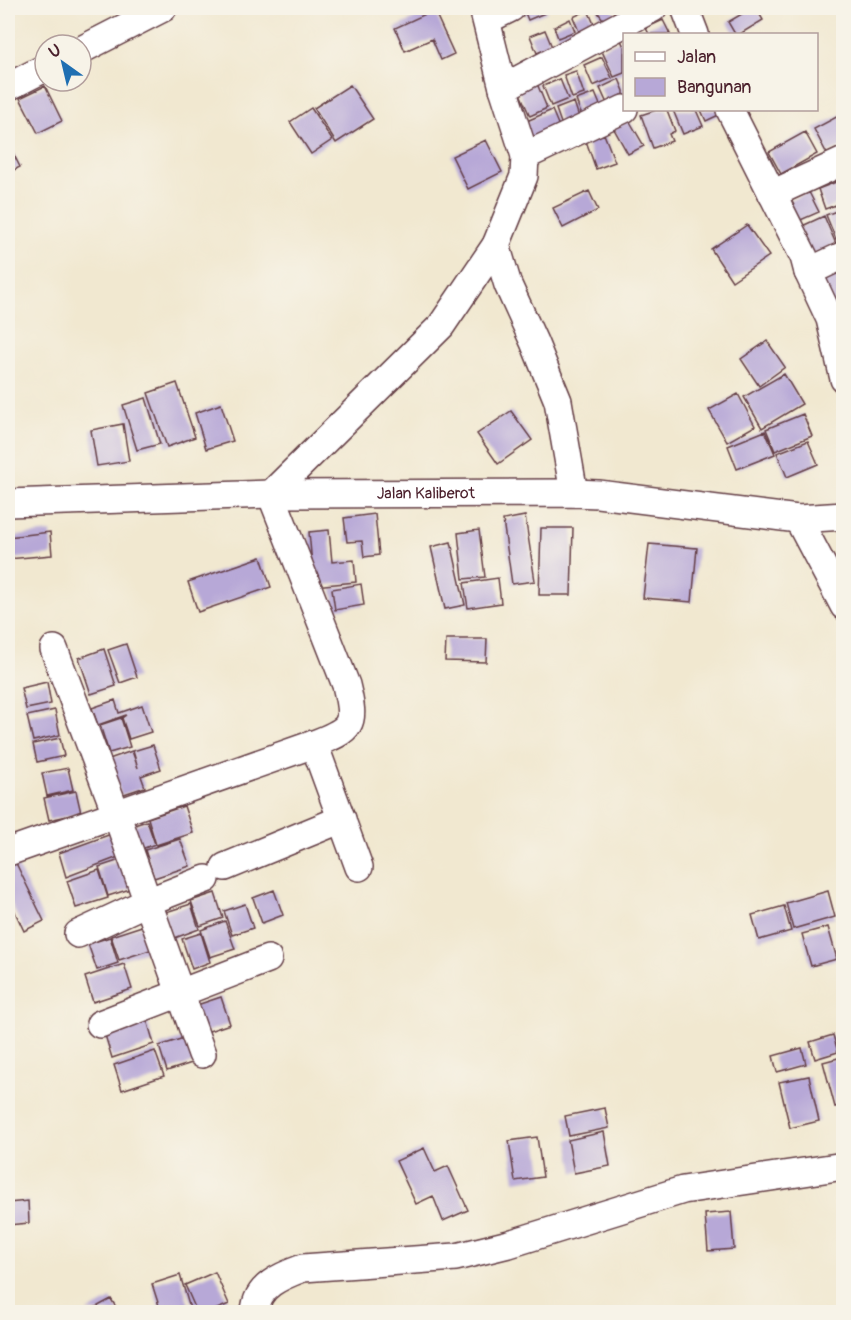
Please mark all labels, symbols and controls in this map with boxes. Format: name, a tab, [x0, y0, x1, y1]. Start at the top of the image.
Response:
north arrow	[33, 33, 93, 93]
legend	[623, 33, 818, 111]
text: U	[45, 40, 65, 63]
text: Jalan	[677, 46, 716, 69]
text: Bangunan	[677, 76, 752, 99]
street label: Jalan Kaliberot	[377, 483, 476, 504]

